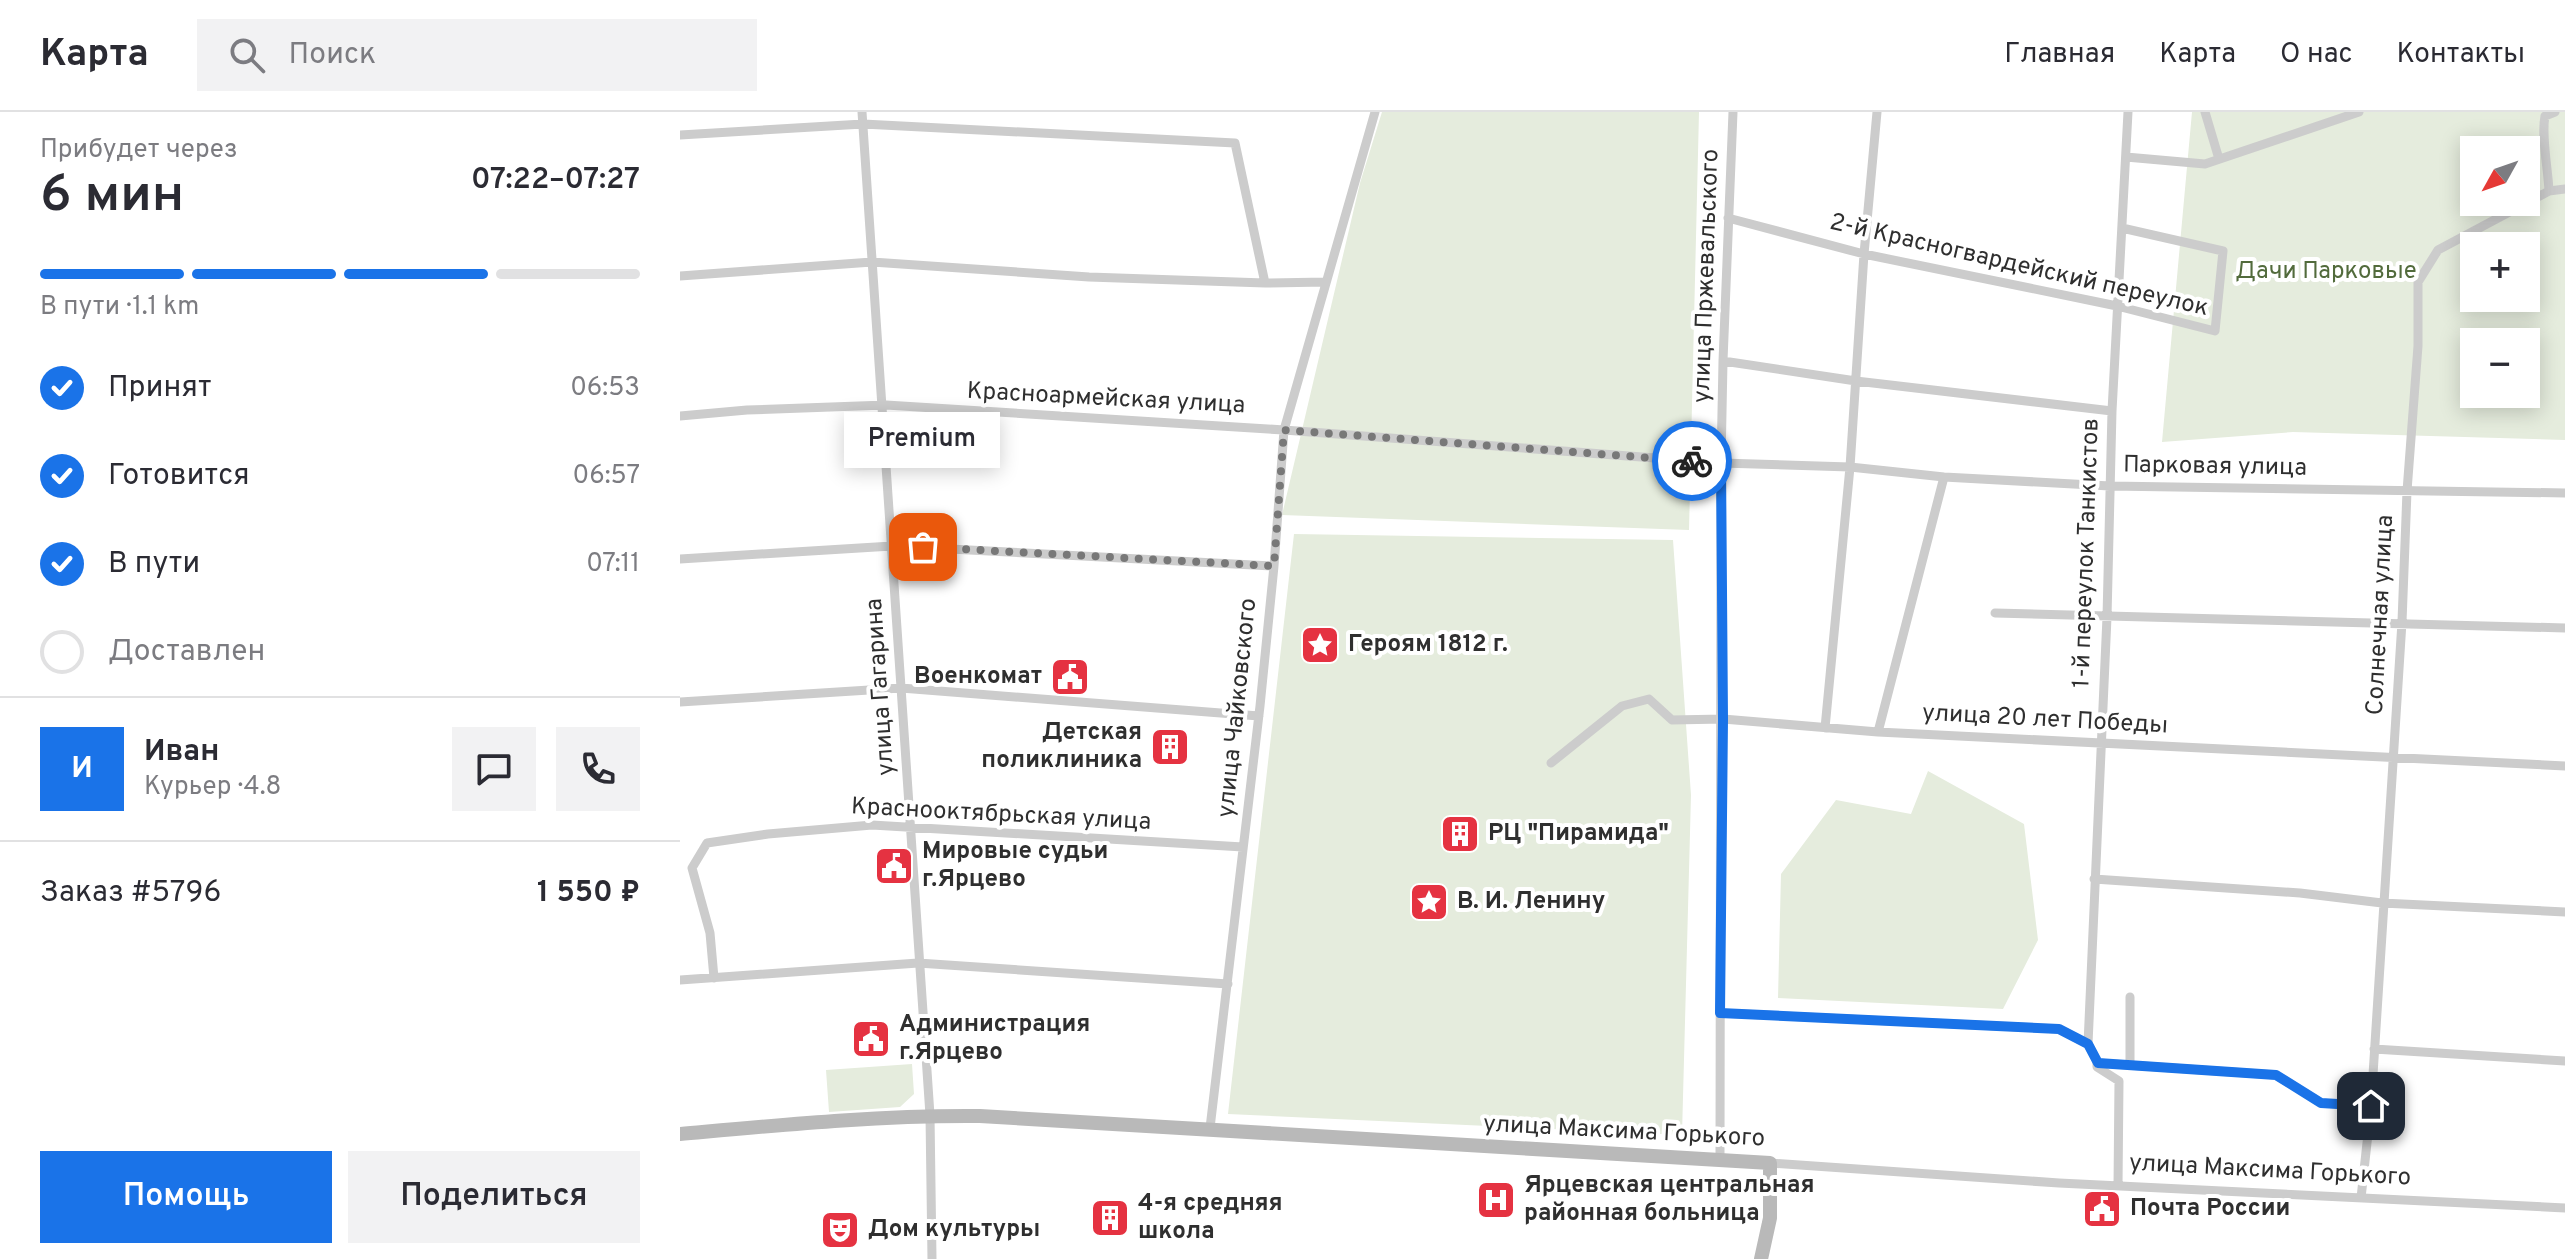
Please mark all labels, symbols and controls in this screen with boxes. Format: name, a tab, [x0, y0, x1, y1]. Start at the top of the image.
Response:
search box	[197, 19, 757, 91]
text: Карта	[40, 31, 149, 80]
icon: search	[225, 33, 269, 77]
text: Поиск	[289, 37, 376, 74]
text: Главная	[2004, 37, 2115, 73]
text: Карта	[2159, 37, 2236, 73]
text: О нас	[2280, 37, 2353, 73]
text: Контакты	[2397, 37, 2525, 73]
text: Прибудет через	[40, 134, 238, 167]
north arrow	[2460, 136, 2540, 216]
map controls	[2460, 136, 2540, 408]
street label: улица Пржевальского	[1688, 148, 1726, 404]
text: 07:22–07:27	[471, 162, 640, 199]
text: 6 мин	[40, 164, 184, 230]
street label: 2-й Красногвардейский переулок	[1827, 208, 2211, 324]
button: +	[2460, 232, 2540, 312]
park label: Дачи Парковые	[2235, 257, 2417, 287]
text: В пути · 1.1 km	[40, 291, 199, 324]
button: −	[2460, 328, 2540, 408]
icon: check	[40, 366, 84, 410]
text: Принят	[108, 370, 212, 407]
text: 06:53	[570, 372, 640, 405]
street label: Красноармейская улица	[966, 377, 1246, 421]
callout: Premium	[845, 411, 1001, 467]
street label: 1-й переулок Танкистов	[2067, 418, 2107, 688]
courier	[1652, 421, 1732, 501]
text: Premium	[868, 423, 976, 456]
icon: bike	[1670, 439, 1714, 483]
street label: Парковая улица	[2123, 450, 2307, 484]
icon: check	[40, 454, 84, 498]
text: Готовится	[108, 458, 250, 495]
text: 06:57	[572, 460, 640, 493]
pin	[889, 513, 957, 581]
street label: Солнечная улица	[2361, 514, 2401, 716]
icon: bag	[901, 525, 945, 569]
icon: check	[40, 542, 84, 586]
text: В пути	[108, 546, 200, 583]
text: 07:11	[586, 548, 640, 581]
street label: улица Гагарина	[860, 597, 902, 777]
street label: улица Чайковского	[1212, 597, 1264, 819]
place icon: Героям 1812 г.	[1299, 624, 1341, 666]
place label: Героям 1812 г.	[1348, 630, 1508, 660]
text: Доставлен	[108, 634, 265, 671]
public building icon: Военкомат	[1049, 656, 1091, 698]
place label: Военкомат	[914, 662, 1042, 692]
street label: улица 20 лет Победы	[1921, 699, 2169, 741]
place label: Детская поликлиника	[981, 718, 1142, 776]
building icon: Детская поликлиника	[1149, 726, 1191, 768]
button: chat	[452, 727, 536, 811]
button: phone	[556, 727, 640, 811]
text: Иван	[144, 734, 219, 771]
text: И	[71, 751, 93, 788]
text: Курьер · 4.8	[144, 771, 281, 804]
street label: Краснооктябрьская улица	[850, 792, 1152, 838]
building icon: РЦ "Пирамида"	[1439, 813, 1481, 855]
place label: РЦ "Пирамида"	[1488, 819, 1669, 849]
place label: Мировые судьи г.Ярцево	[922, 837, 1108, 895]
public building icon: Мировые судьи г.Ярцево	[873, 845, 915, 887]
text: Заказ #5796	[40, 875, 221, 912]
text: 1 550 ₽	[537, 875, 640, 912]
place icon: В. И. Ленину	[1408, 881, 1450, 923]
place label: В. И. Ленину	[1457, 887, 1605, 917]
place label: Администрация г.Ярцево	[899, 1010, 1090, 1068]
public building icon: Администрация г.Ярцево	[850, 1018, 892, 1060]
pin	[2337, 1072, 2405, 1140]
icon: home	[2349, 1084, 2393, 1128]
street label: улица Максима Горького	[1482, 1110, 1766, 1154]
street label: улица Максима Горького	[2128, 1149, 2412, 1193]
button: Помощь	[40, 1151, 332, 1243]
button: Поделиться	[348, 1151, 640, 1243]
place label: Ярцевская центральная районная больница	[1524, 1171, 1815, 1229]
hospital icon: Ярцевская центральная районная больница	[1475, 1179, 1517, 1221]
public building icon: Почта России	[2081, 1188, 2123, 1230]
place label: 4-я средняя школа	[1138, 1189, 1283, 1247]
place label: Почта России	[2130, 1194, 2290, 1224]
building icon: 4-я средняя школа	[1089, 1197, 1131, 1239]
theatre icon: Дом культуры	[819, 1209, 861, 1251]
place label: Дом культуры	[868, 1215, 1040, 1245]

